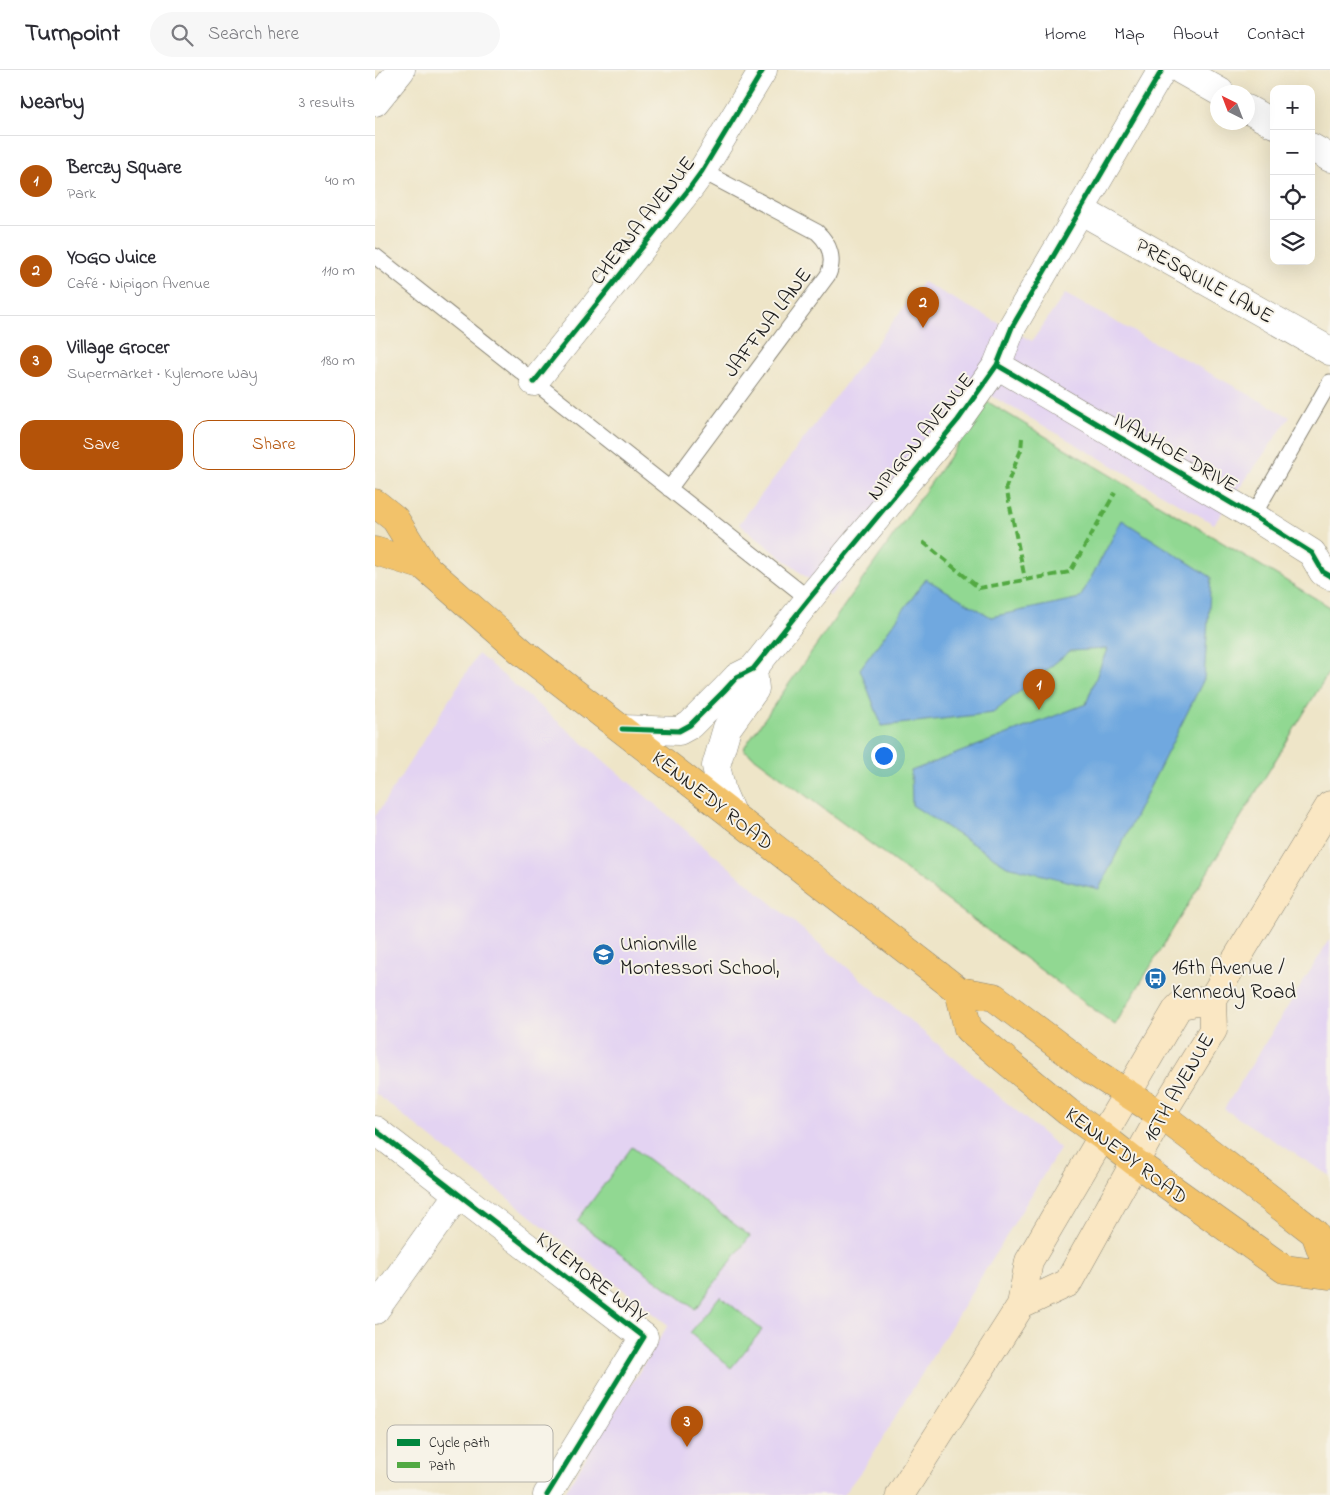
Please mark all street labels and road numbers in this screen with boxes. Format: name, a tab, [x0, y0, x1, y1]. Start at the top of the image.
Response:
street label: CHERNA AVENUE	[584, 150, 703, 292]
street label: PRESQUILE LANE	[1130, 231, 1279, 332]
street label: JAFFNA LANE	[717, 262, 820, 384]
street label: NIPIGON AVENUE	[861, 367, 982, 507]
street label: IVANHOE DRIVE	[1107, 406, 1243, 502]
street label: KENNEDY ROAD	[645, 745, 779, 859]
street label: 16TH AVENUE	[1136, 1028, 1223, 1148]
street label: KENNEDY ROAD	[1058, 1100, 1193, 1213]
street label: KYLEMORE WAY	[529, 1225, 653, 1332]

